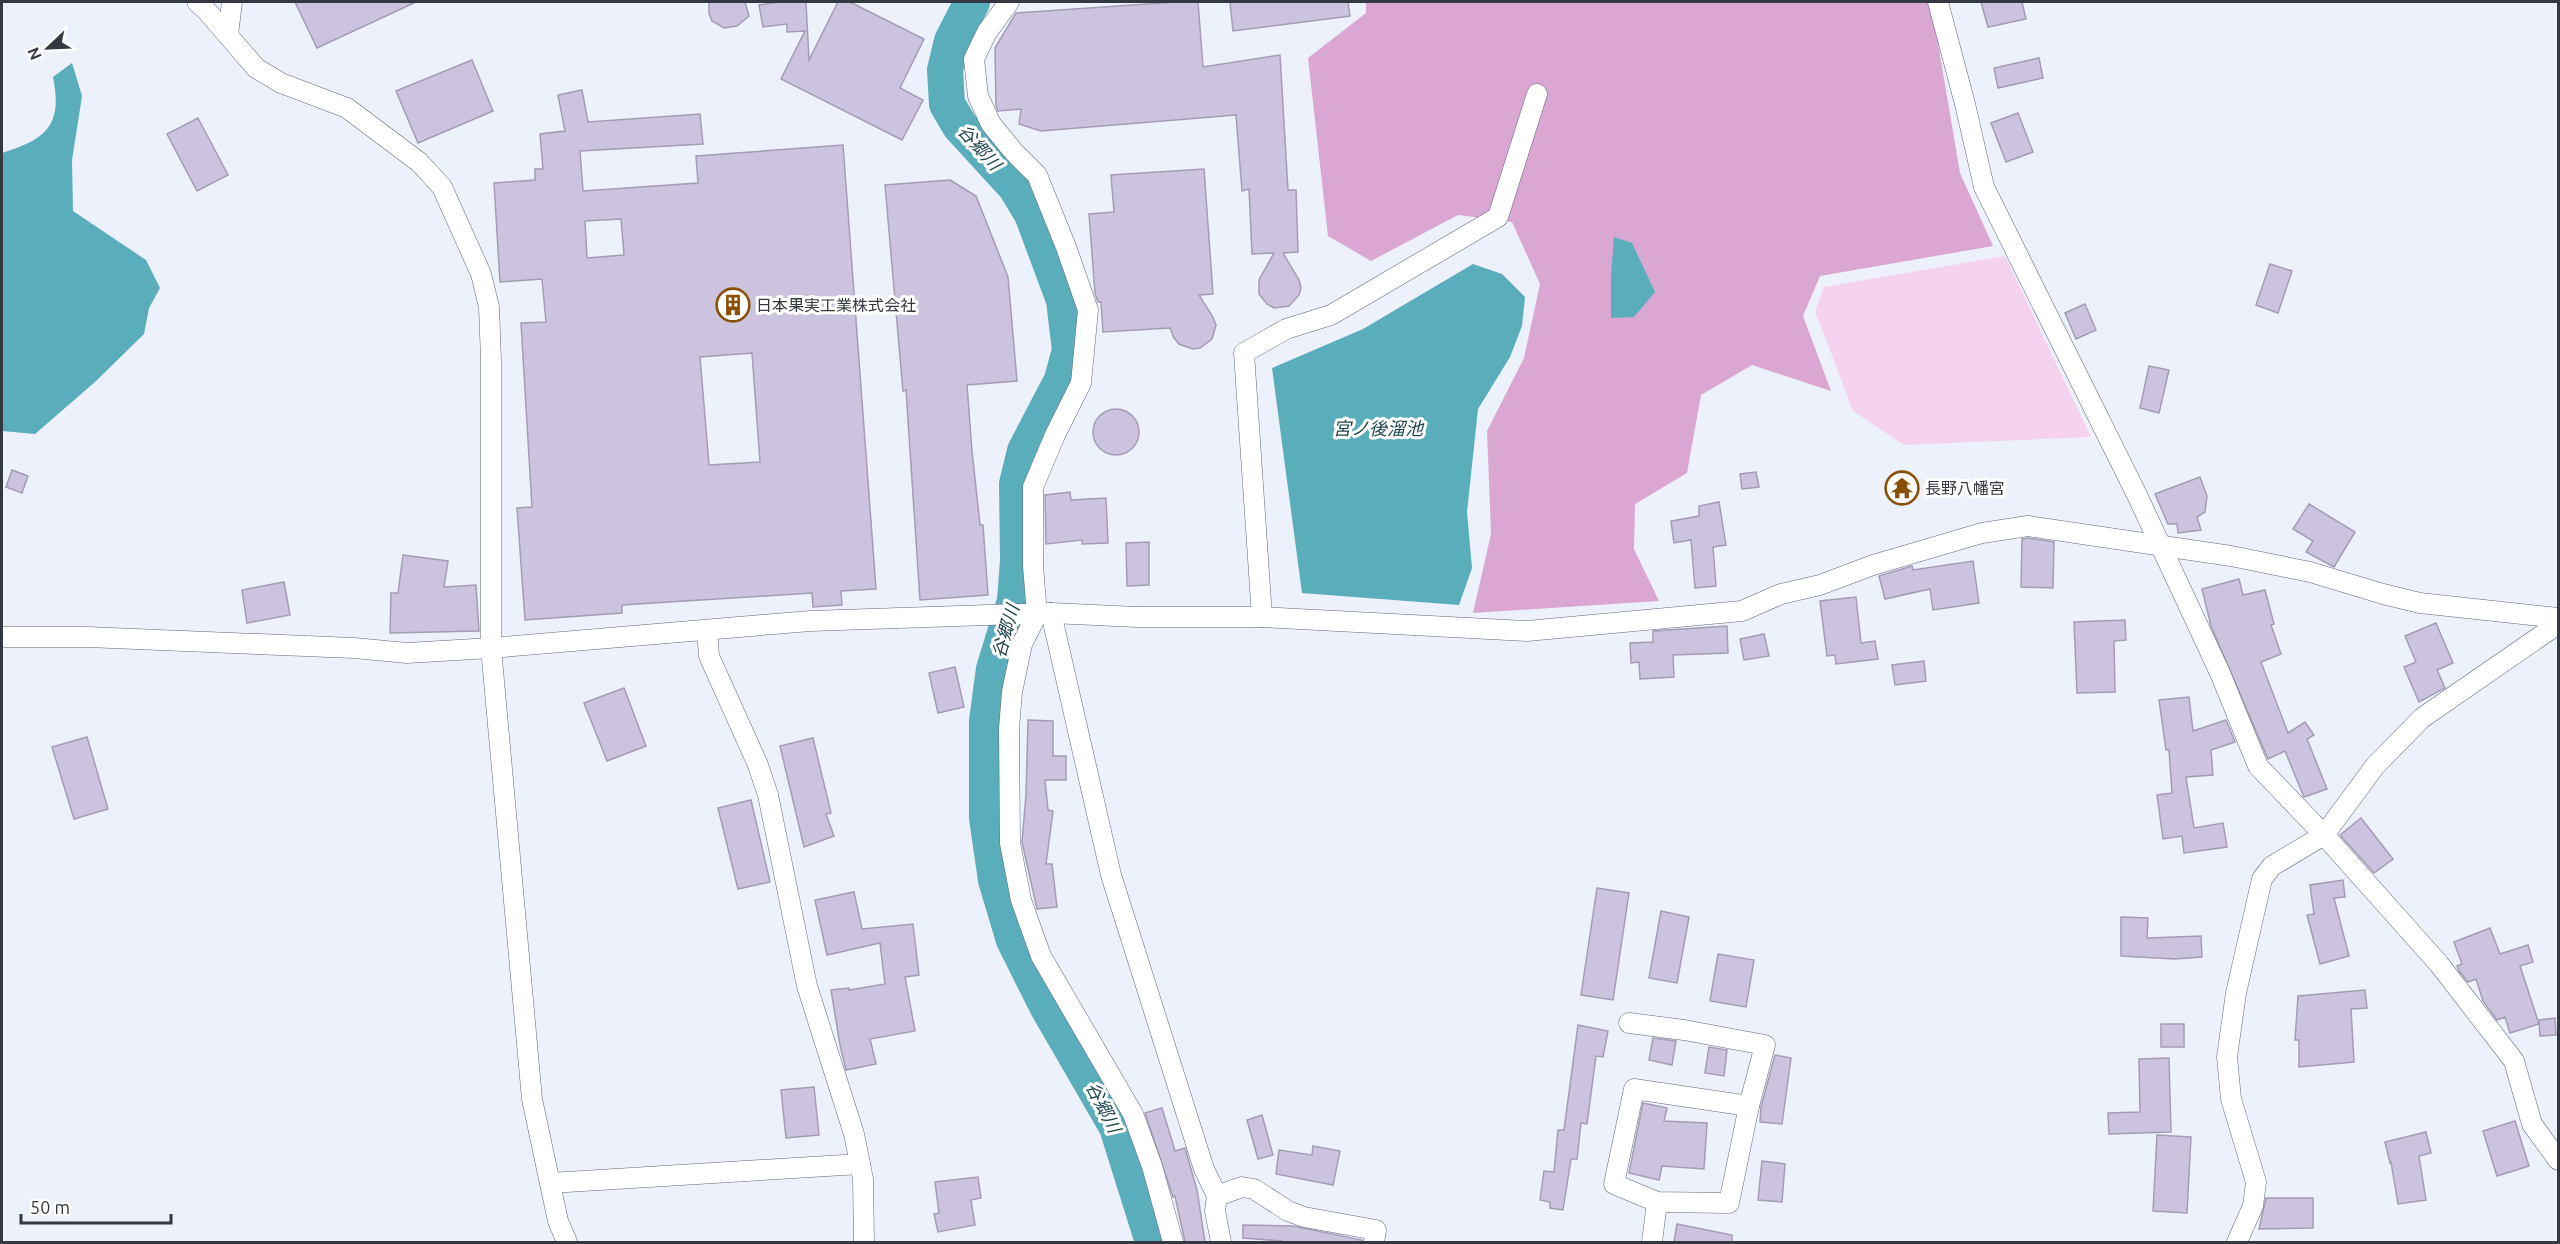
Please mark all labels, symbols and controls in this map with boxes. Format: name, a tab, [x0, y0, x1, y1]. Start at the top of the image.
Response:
north arrow	[18, 18, 78, 78]
text: N	[24, 45, 45, 63]
water label: 谷郷川	[955, 120, 1007, 175]
building icon: 日本果実工業株式会社	[715, 287, 751, 323]
place label: 日本果実工業株式会社	[756, 296, 916, 314]
water label: 宮ノ後溜池	[1333, 418, 1425, 438]
temple icon: 長野八幡宮	[1884, 470, 1920, 506]
place label: 長野八幡宮	[1925, 479, 2005, 497]
water label: 谷郷川	[988, 600, 1023, 660]
water label: 谷郷川	[1083, 1078, 1126, 1137]
scale bar	[21, 1187, 171, 1225]
text: 50 m	[30, 1197, 70, 1217]

